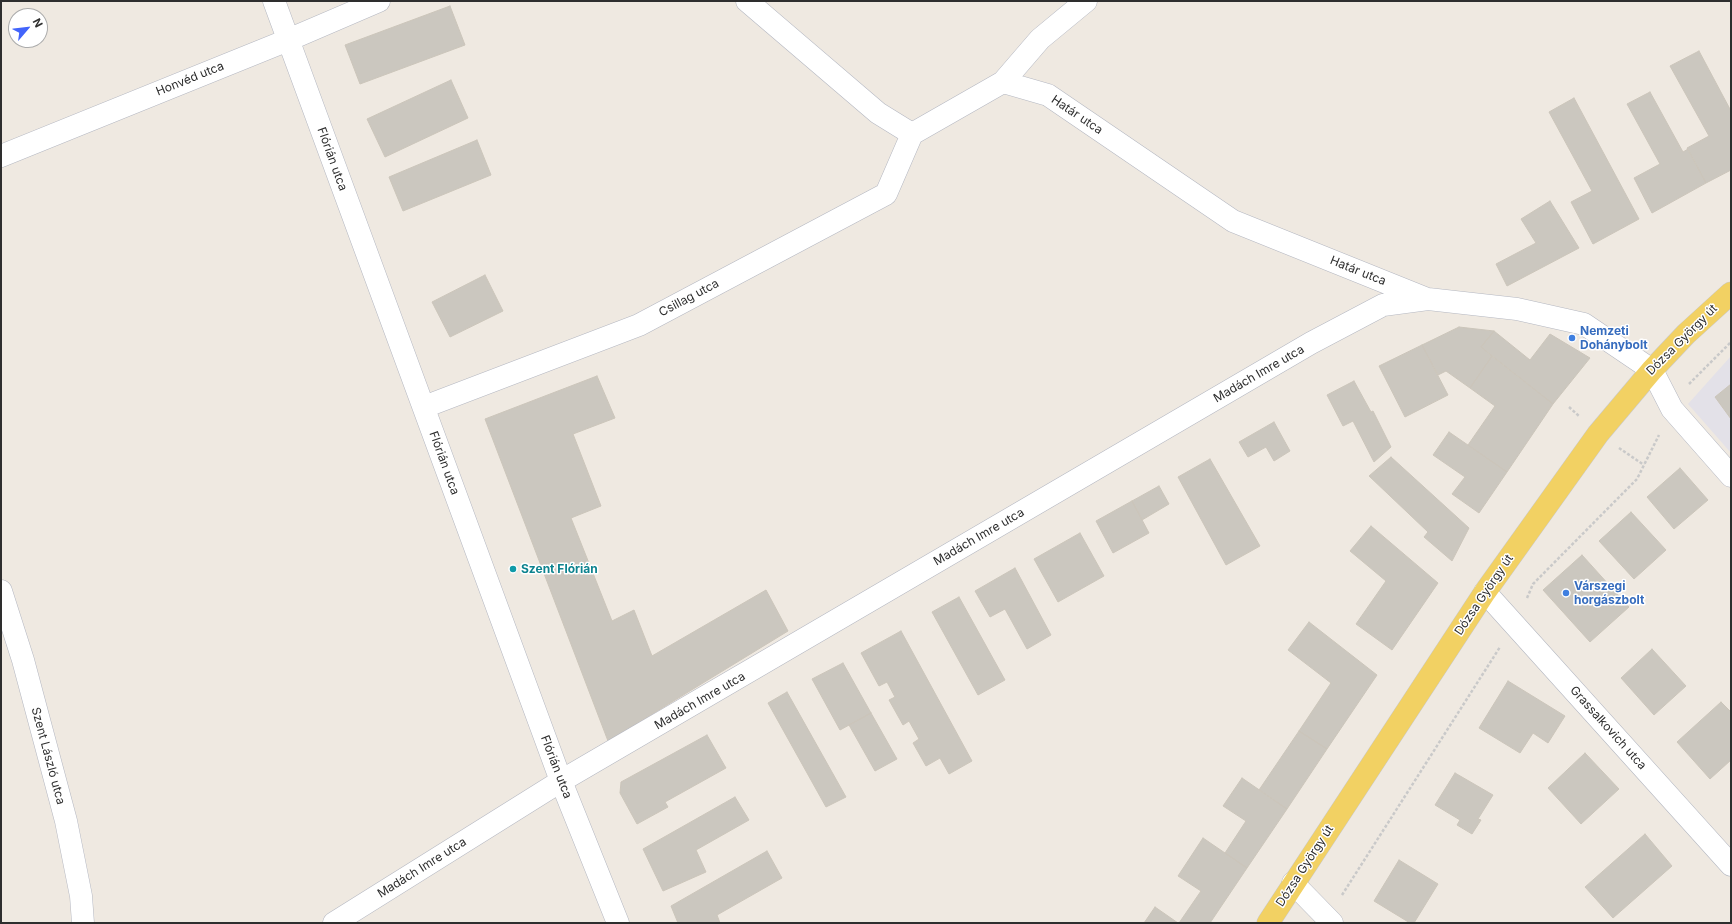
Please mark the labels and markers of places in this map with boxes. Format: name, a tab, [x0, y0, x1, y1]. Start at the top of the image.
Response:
place label: Nemzeti Dohánybolt	[1580, 324, 1648, 352]
marker: Nemzeti Dohánybolt	[1567, 333, 1577, 343]
place label: Szent Flórián	[521, 562, 598, 576]
marker: Szent Flórián	[508, 564, 518, 574]
place label: Várszegi horgászbolt	[1574, 579, 1644, 607]
marker: Várszegi horgászbolt	[1561, 588, 1571, 598]

